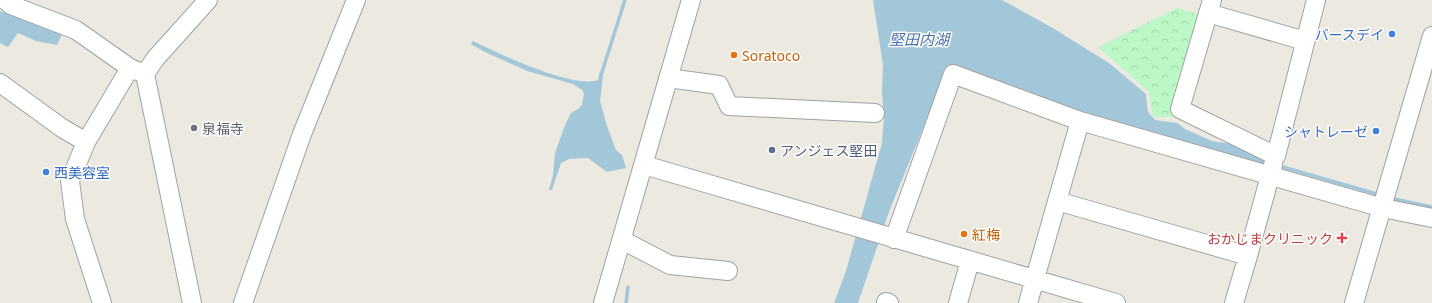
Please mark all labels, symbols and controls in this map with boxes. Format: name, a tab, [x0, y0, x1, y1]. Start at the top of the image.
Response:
place label: バースデイ	[1315, 25, 1384, 44]
water label: 堅田内湖	[889, 29, 951, 49]
marker: バースデイ	[1387, 29, 1397, 39]
place label: Soratoco	[742, 46, 800, 65]
marker: Soratoco	[729, 50, 739, 60]
place label: 泉福寺	[202, 119, 244, 138]
place label: シャトレーゼ	[1284, 122, 1368, 141]
marker: 泉福寺	[189, 123, 199, 133]
marker: シャトレーゼ	[1371, 126, 1381, 136]
place label: アンジェス堅田	[780, 141, 877, 160]
marker: アンジェス堅田	[767, 145, 777, 155]
place label: 西美容室	[54, 163, 110, 182]
marker: 西美容室	[41, 167, 51, 177]
place label: 紅梅	[972, 225, 1000, 244]
marker: 紅梅	[959, 229, 969, 239]
place label: おかじまクリニック	[1207, 229, 1333, 248]
marker: おかじまクリニック	[1336, 232, 1348, 244]

